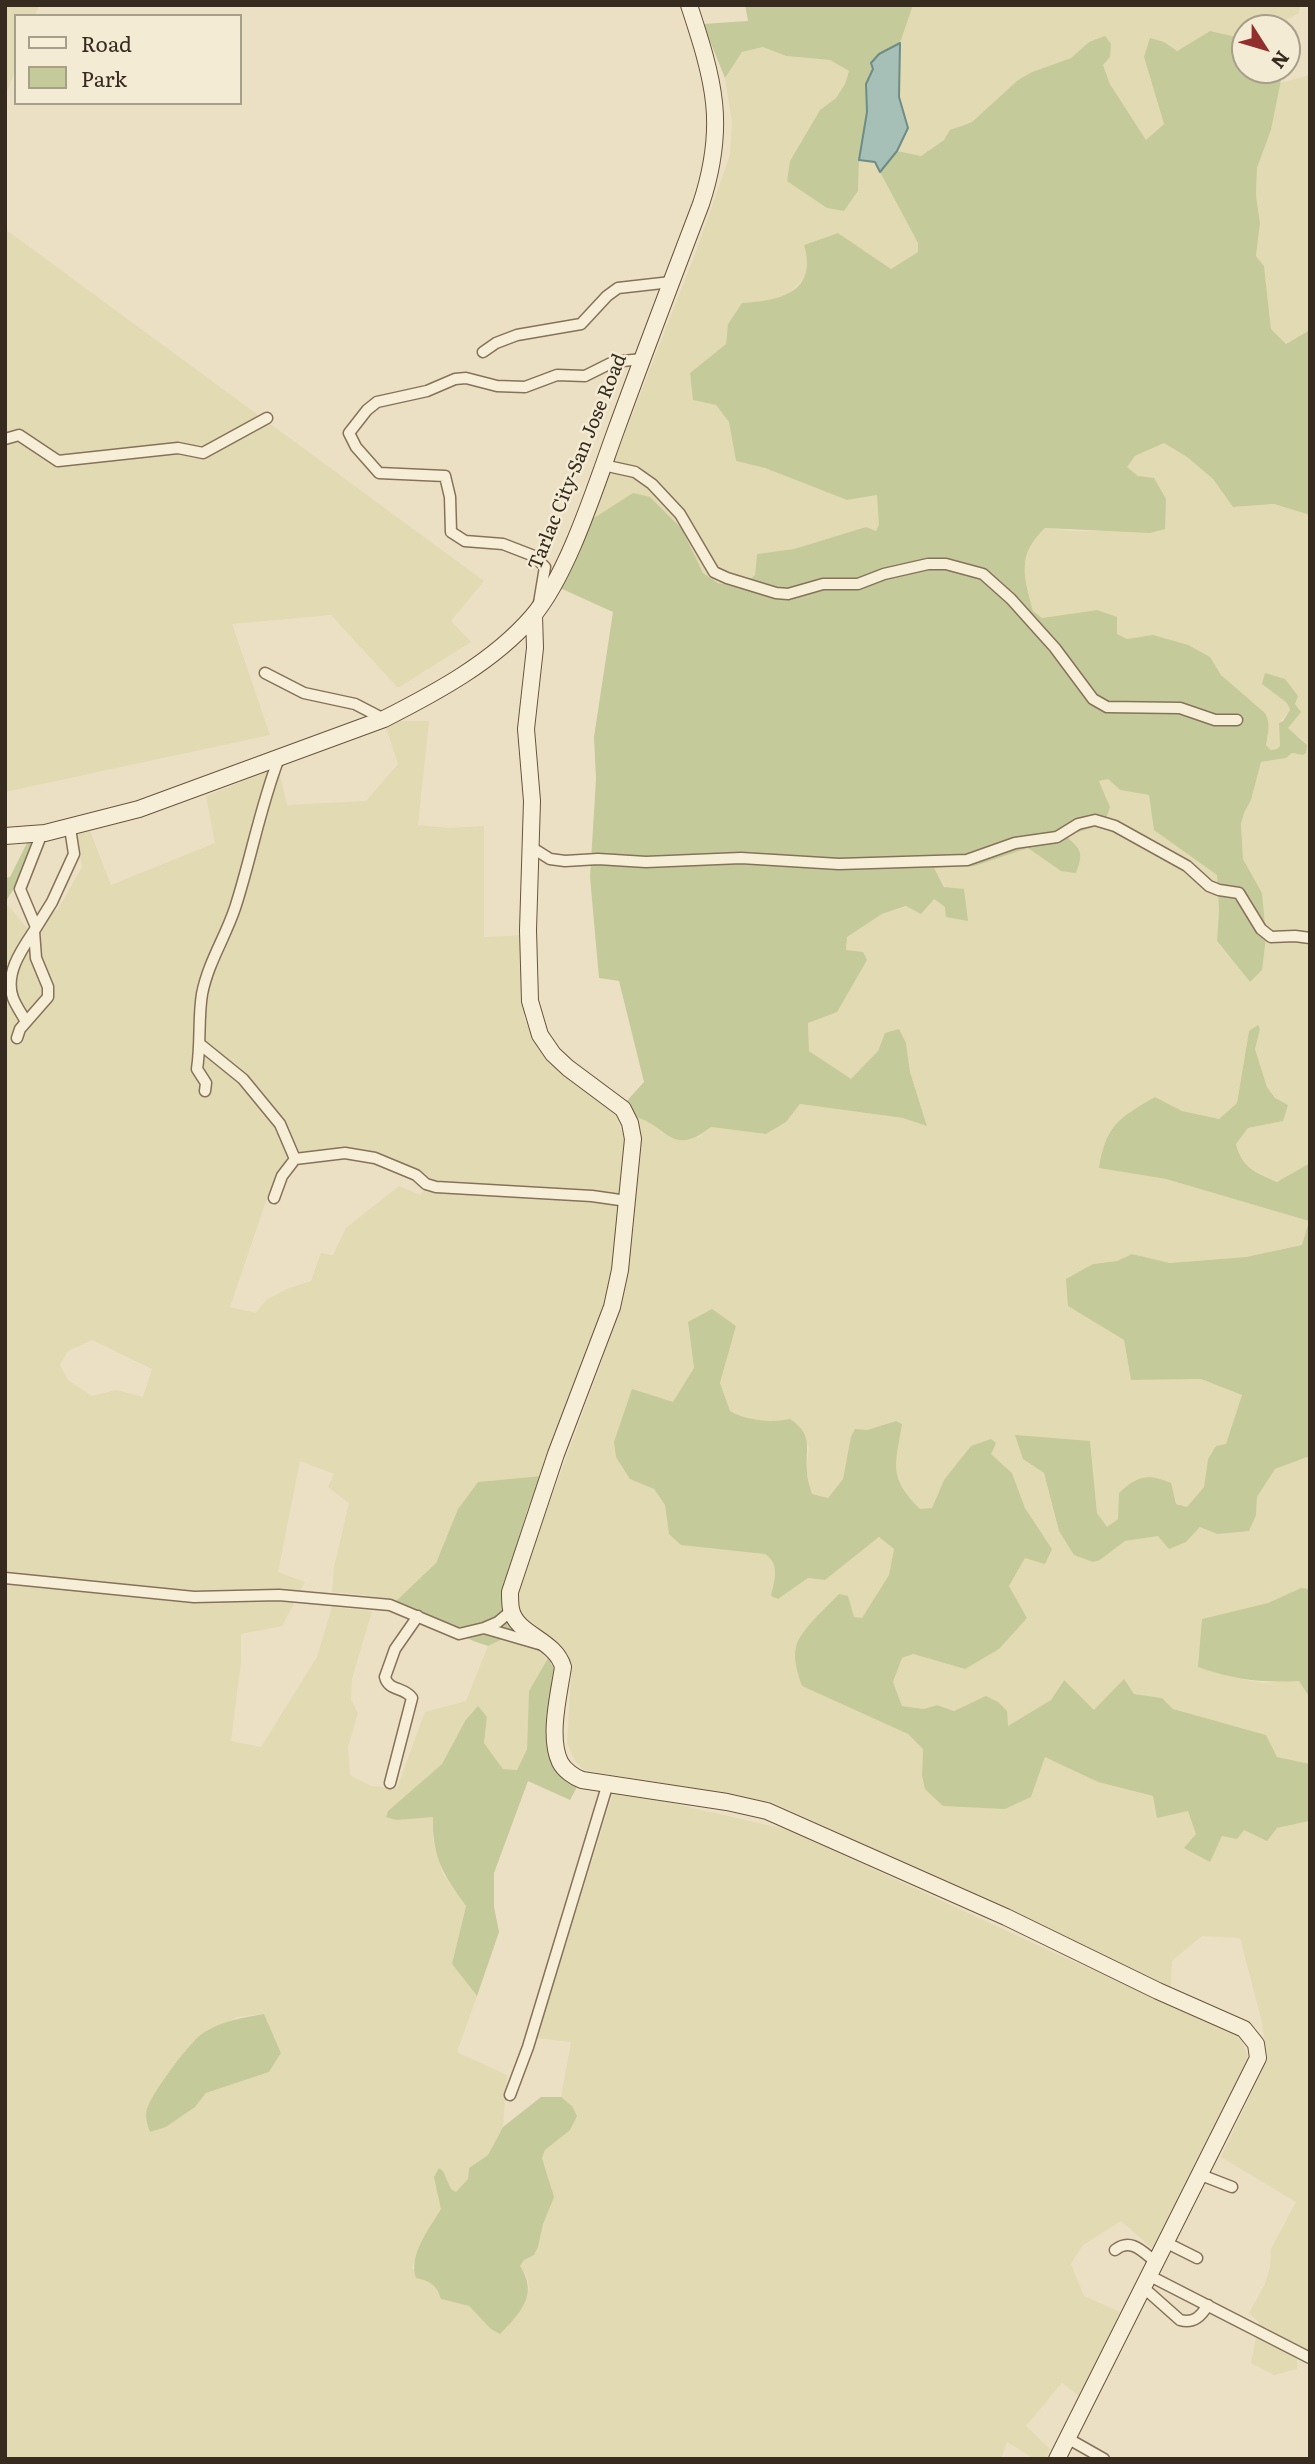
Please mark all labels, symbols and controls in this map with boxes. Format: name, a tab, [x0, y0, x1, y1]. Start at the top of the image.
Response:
legend	[14, 14, 242, 105]
north arrow	[1231, 14, 1301, 84]
text: Road	[81, 27, 132, 58]
text: N	[1265, 46, 1297, 75]
text: Park	[81, 62, 127, 93]
street label: Tarlac City-San Jose Road	[524, 351, 632, 573]

